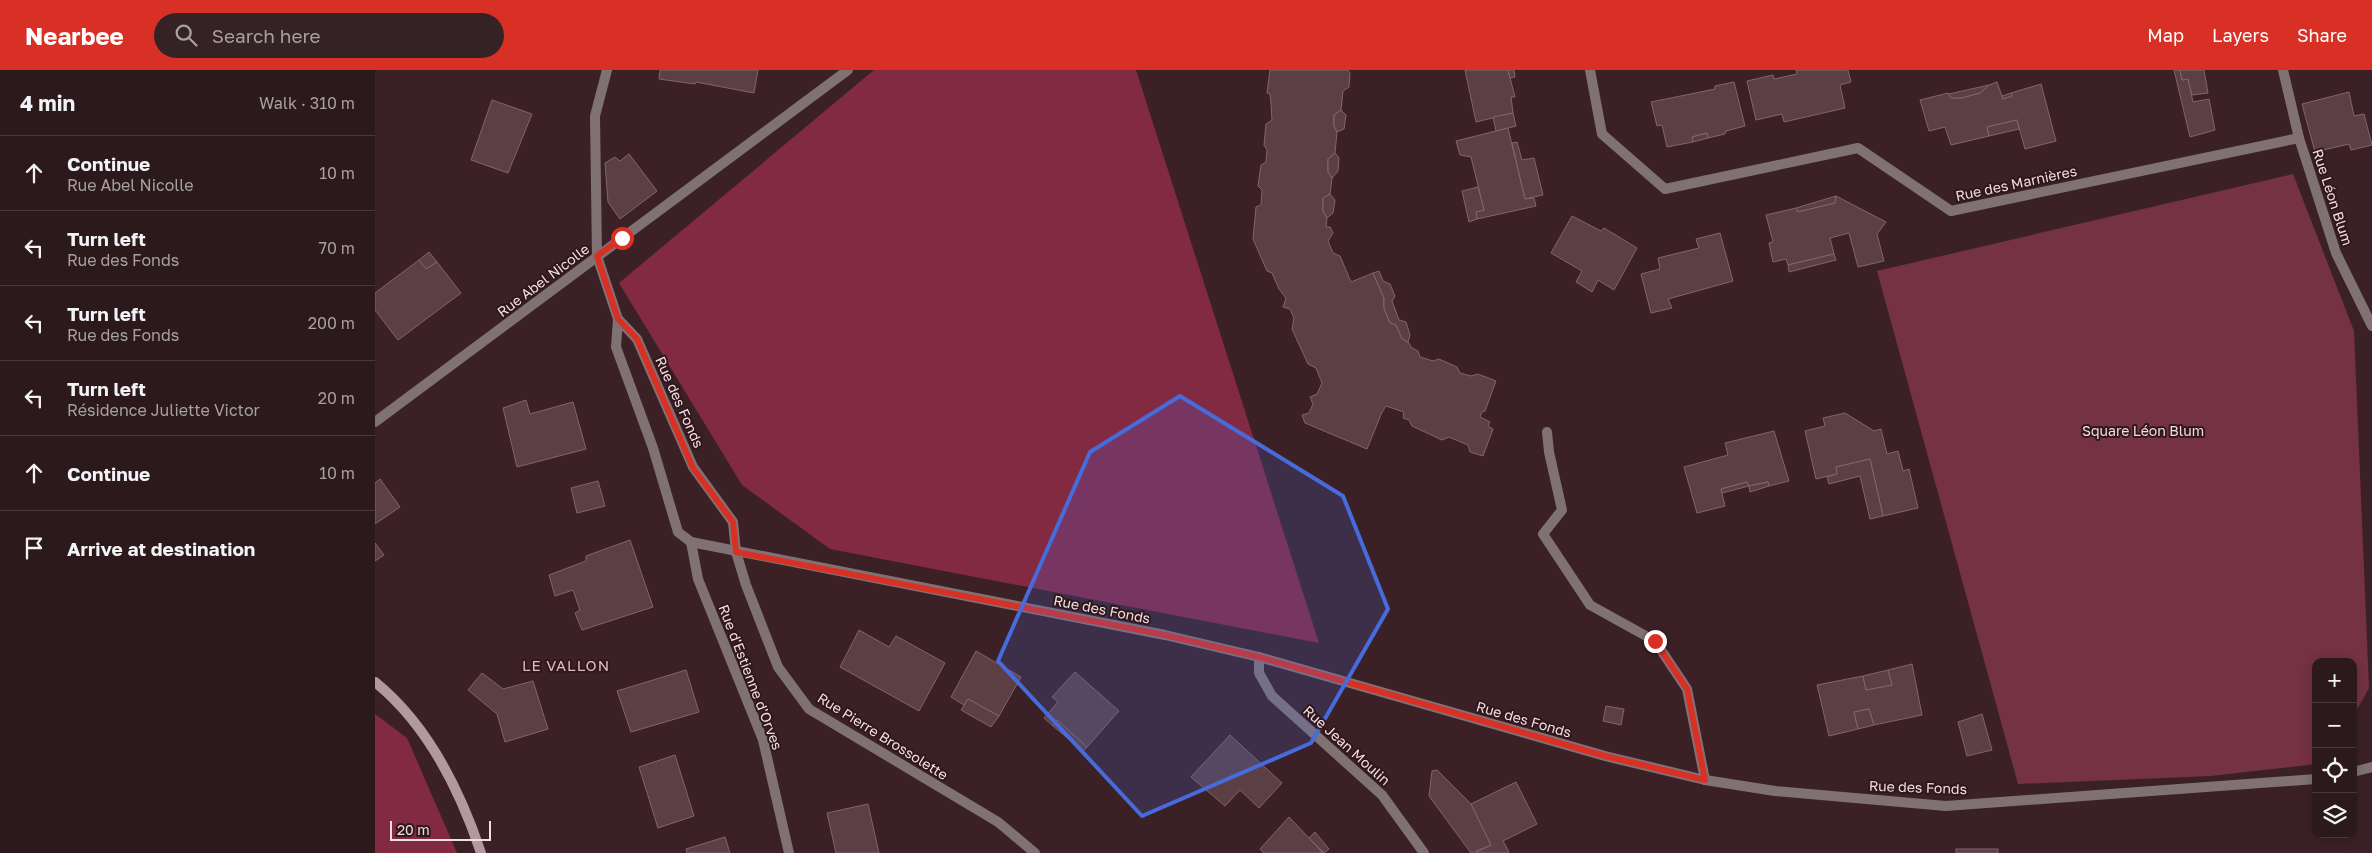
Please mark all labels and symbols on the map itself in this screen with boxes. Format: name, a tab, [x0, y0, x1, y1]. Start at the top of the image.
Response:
street label: Rue Léon Blum	[2309, 147, 2357, 247]
street label: Rue des Marnières	[1954, 162, 2078, 204]
route start	[611, 227, 634, 250]
street label: Rue Abel Nicolle	[494, 240, 592, 320]
street label: Rue des Fonds	[652, 354, 708, 450]
park label: Square Léon Blum	[2082, 422, 2204, 439]
street label: Rue des Fonds	[1052, 591, 1152, 627]
street label: Rue d'Estienne d'Orves	[715, 602, 787, 752]
route end	[1644, 630, 1667, 653]
district label: LE VALLON	[522, 656, 610, 674]
street label: Rue Pierre Brossolette	[815, 689, 951, 783]
street label: Rue des Fonds	[1474, 697, 1574, 741]
street label: Rue Jean Moulin	[1300, 702, 1394, 788]
street label: Rue des Fonds	[1869, 777, 1967, 797]
scale bar	[390, 818, 491, 841]

